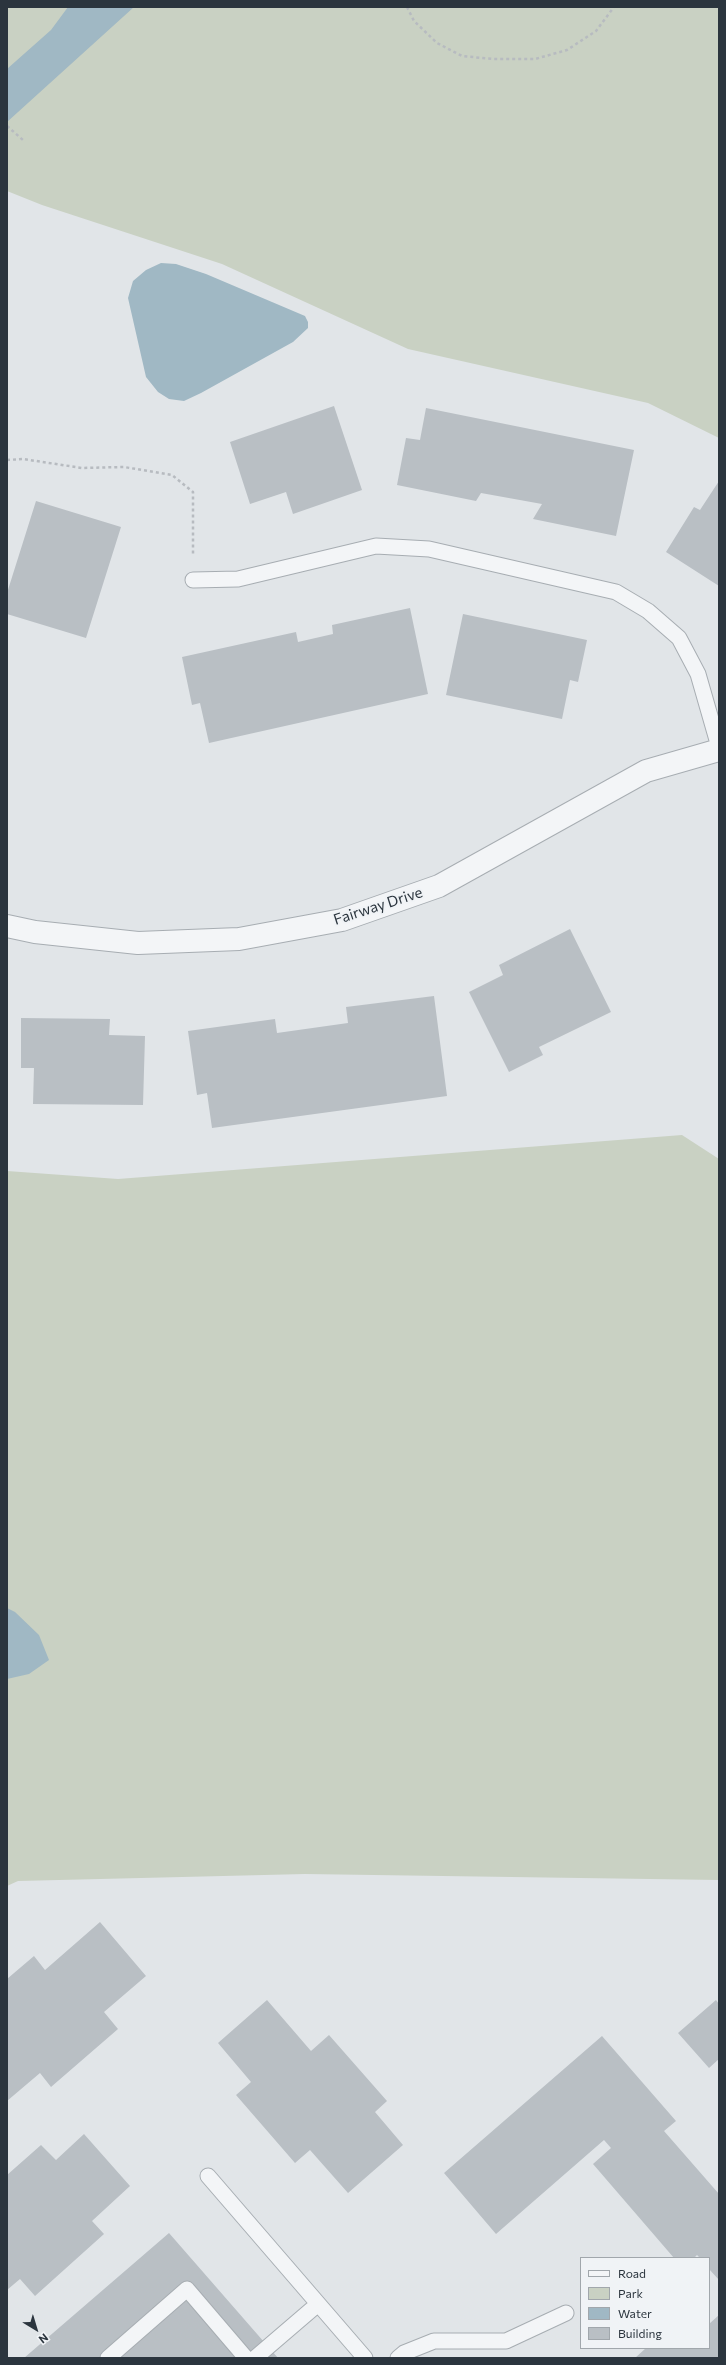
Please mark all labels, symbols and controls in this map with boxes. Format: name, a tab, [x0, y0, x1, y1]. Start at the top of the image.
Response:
street label: Fairway Drive	[331, 883, 425, 929]
legend	[580, 2257, 710, 2349]
text: Road	[618, 2266, 646, 2280]
text: Park	[618, 2286, 643, 2300]
text: Water	[618, 2306, 652, 2320]
north arrow	[16, 2309, 56, 2349]
text: Building	[618, 2326, 662, 2340]
text: N	[36, 2331, 51, 2347]

